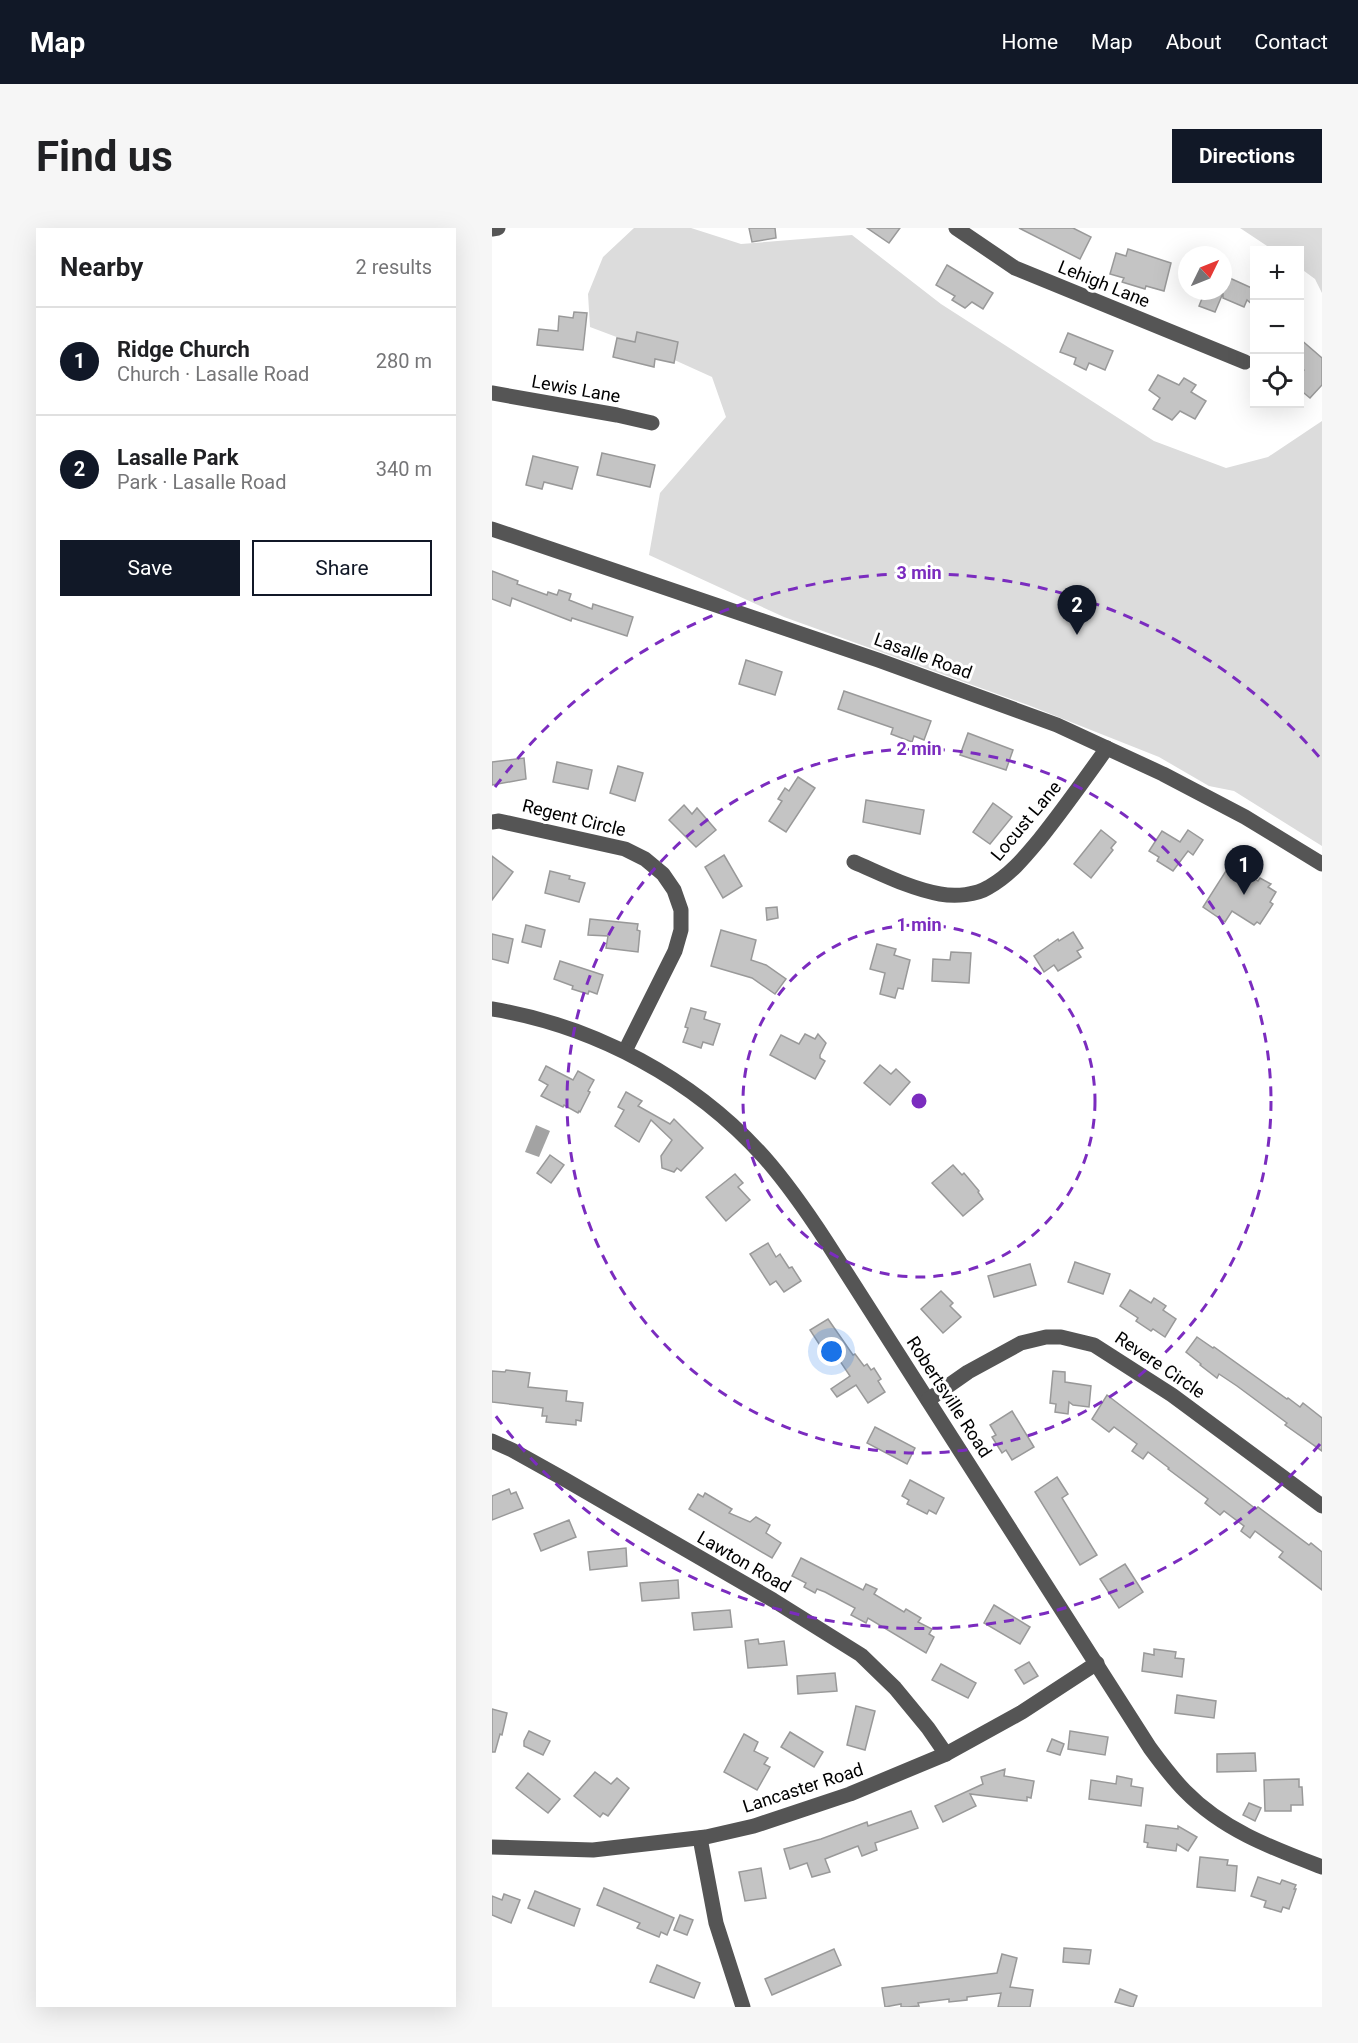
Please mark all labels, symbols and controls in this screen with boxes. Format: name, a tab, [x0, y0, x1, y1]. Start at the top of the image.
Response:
text: Map	[30, 26, 85, 59]
text: Home	[1002, 30, 1058, 54]
text: Map	[1091, 30, 1133, 54]
text: About	[1166, 30, 1222, 54]
text: Contact	[1255, 30, 1328, 54]
button: Directions	[1172, 129, 1322, 183]
text: Find us	[36, 132, 173, 181]
north arrow	[1178, 246, 1232, 300]
map controls	[1250, 246, 1304, 408]
button: +	[1250, 246, 1304, 300]
text: Nearby	[60, 252, 143, 282]
text: 2 results	[356, 255, 432, 279]
street label: Lehigh Lane	[1055, 256, 1153, 311]
button: −	[1250, 300, 1304, 354]
text: Ridge Church	[117, 337, 250, 362]
text: 1	[74, 349, 85, 373]
text: 280 m	[376, 349, 432, 373]
button: locate	[1250, 354, 1304, 408]
text: Church · Lasalle Road	[117, 362, 309, 386]
street label: Lewis Lane	[530, 370, 622, 407]
text: Lasalle Park	[117, 445, 238, 470]
text: 2	[74, 457, 85, 481]
text: 340 m	[376, 457, 432, 481]
text: Park · Lasalle Road	[117, 470, 286, 494]
button: Save	[60, 540, 240, 596]
button: Share	[252, 540, 432, 596]
text: 3 min	[896, 562, 942, 583]
pin: 2	[1058, 586, 1096, 635]
street label: Lasalle Road	[871, 628, 975, 683]
text: 2 min	[896, 738, 942, 759]
street label: Locust Lane	[986, 776, 1065, 865]
street label: Regent Circle	[520, 795, 628, 841]
pin: 1	[1224, 846, 1263, 895]
text: 1 min	[896, 914, 942, 935]
centre of rings	[909, 1091, 929, 1111]
street label: Revere Circle	[1111, 1327, 1209, 1402]
street label: Robertsville Road	[903, 1332, 996, 1461]
your location	[817, 1337, 846, 1366]
street label: Lawton Road	[694, 1526, 795, 1597]
street label: Lancaster Road	[740, 1758, 866, 1817]

